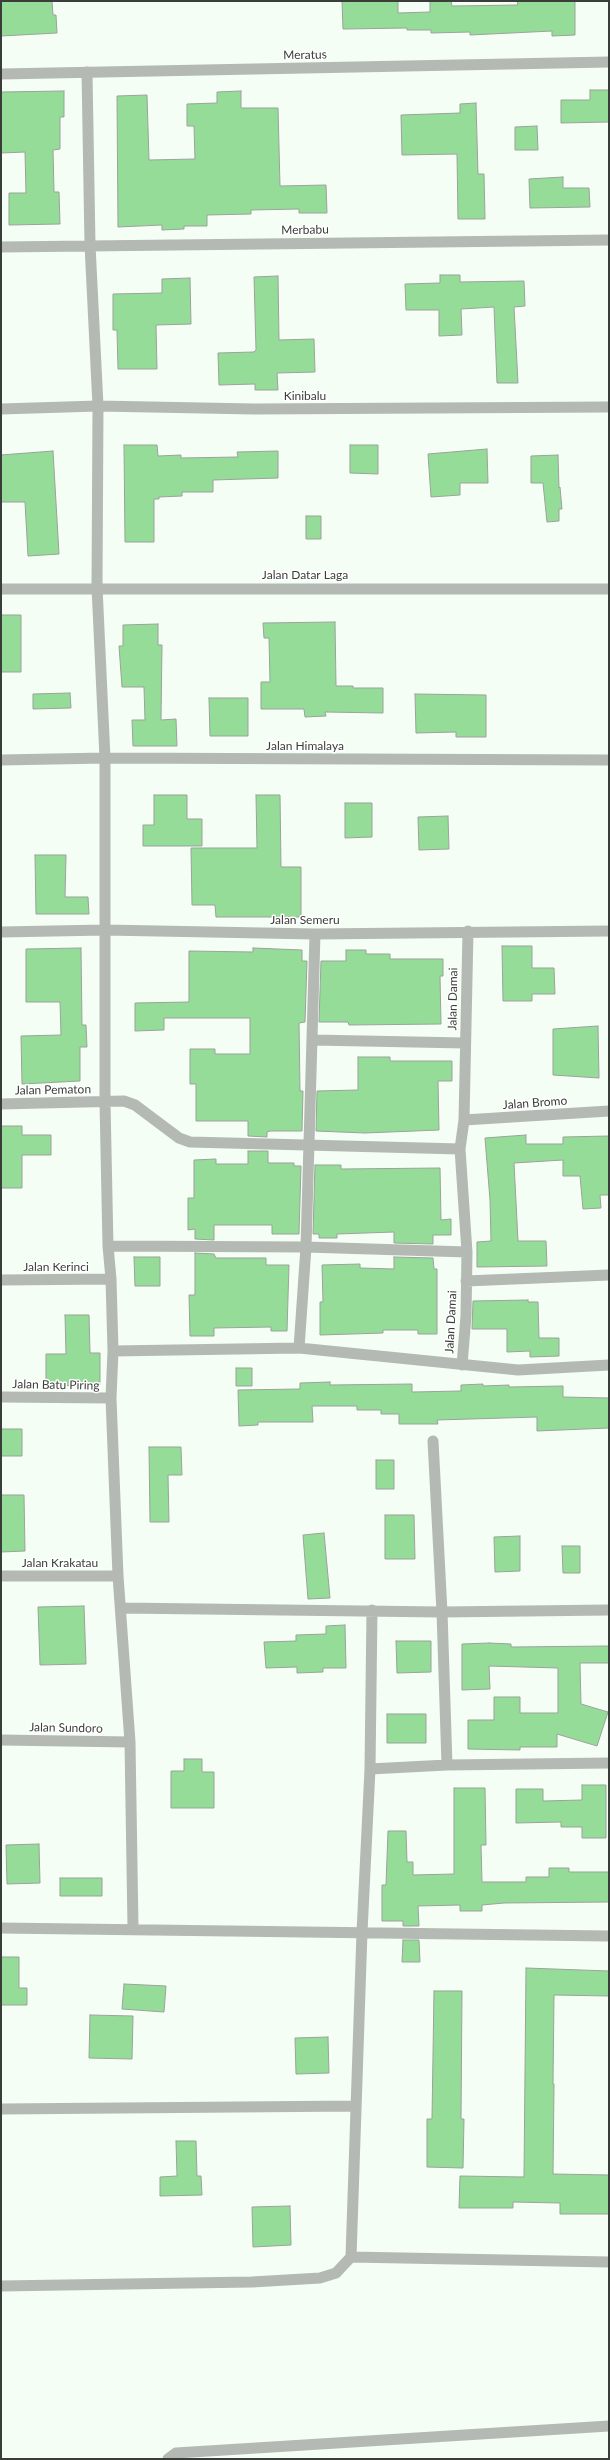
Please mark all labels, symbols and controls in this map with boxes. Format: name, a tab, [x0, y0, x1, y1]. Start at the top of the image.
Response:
street label: Meratus	[283, 47, 327, 63]
street label: Merbabu	[281, 222, 329, 238]
street label: Kinibalu	[284, 389, 326, 403]
street label: Jalan Datar Laga	[262, 568, 348, 582]
street label: Jalan Himalaya	[266, 739, 344, 753]
street label: Jalan Semeru	[270, 913, 340, 927]
street label: Jalan Damai	[445, 967, 461, 1031]
street label: Jalan Pematon	[15, 1082, 91, 1098]
street label: Jalan Bromo	[502, 1094, 568, 1112]
street label: Jalan Kerinci	[23, 1260, 89, 1274]
street label: Jalan Damai	[442, 1290, 460, 1354]
street label: Jalan Batu Piring	[12, 1377, 100, 1393]
street label: Jalan Krakatau	[22, 1556, 98, 1570]
street label: Jalan Sundoro	[29, 1720, 103, 1736]

